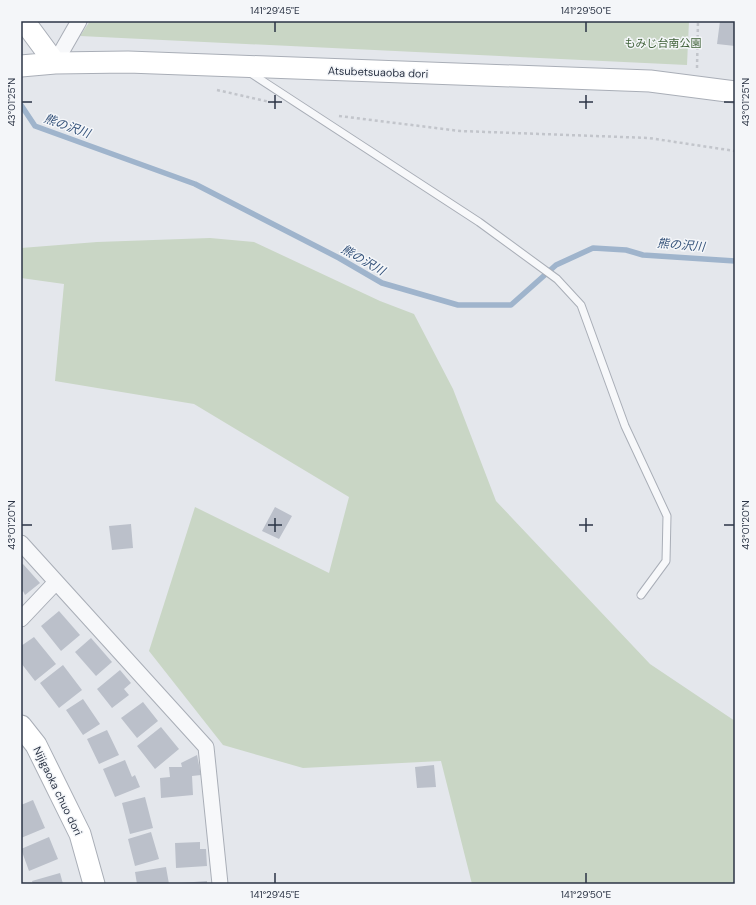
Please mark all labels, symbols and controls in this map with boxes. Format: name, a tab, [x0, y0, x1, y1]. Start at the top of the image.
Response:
text: 141°29'45"E	[250, 4, 300, 17]
text: 141°29'50"E	[561, 4, 612, 17]
park label: もみじ台南公園	[625, 36, 702, 50]
street label: Atsubetsuaoba dori	[328, 63, 428, 81]
text: 43°01'25"N	[5, 78, 18, 126]
text: 43°01'25"N	[739, 78, 752, 126]
water label: 熊の沢川	[42, 110, 94, 142]
water label: 熊の沢川	[656, 235, 708, 255]
water label: 熊の沢川	[338, 241, 390, 280]
text: 43°01'20"N	[5, 500, 18, 550]
text: 43°01'20"N	[739, 500, 752, 550]
street label: Nijigaoka chuo dori	[30, 744, 86, 838]
text: 141°29'45"E	[250, 888, 300, 901]
text: 141°29'50"E	[561, 888, 612, 901]

